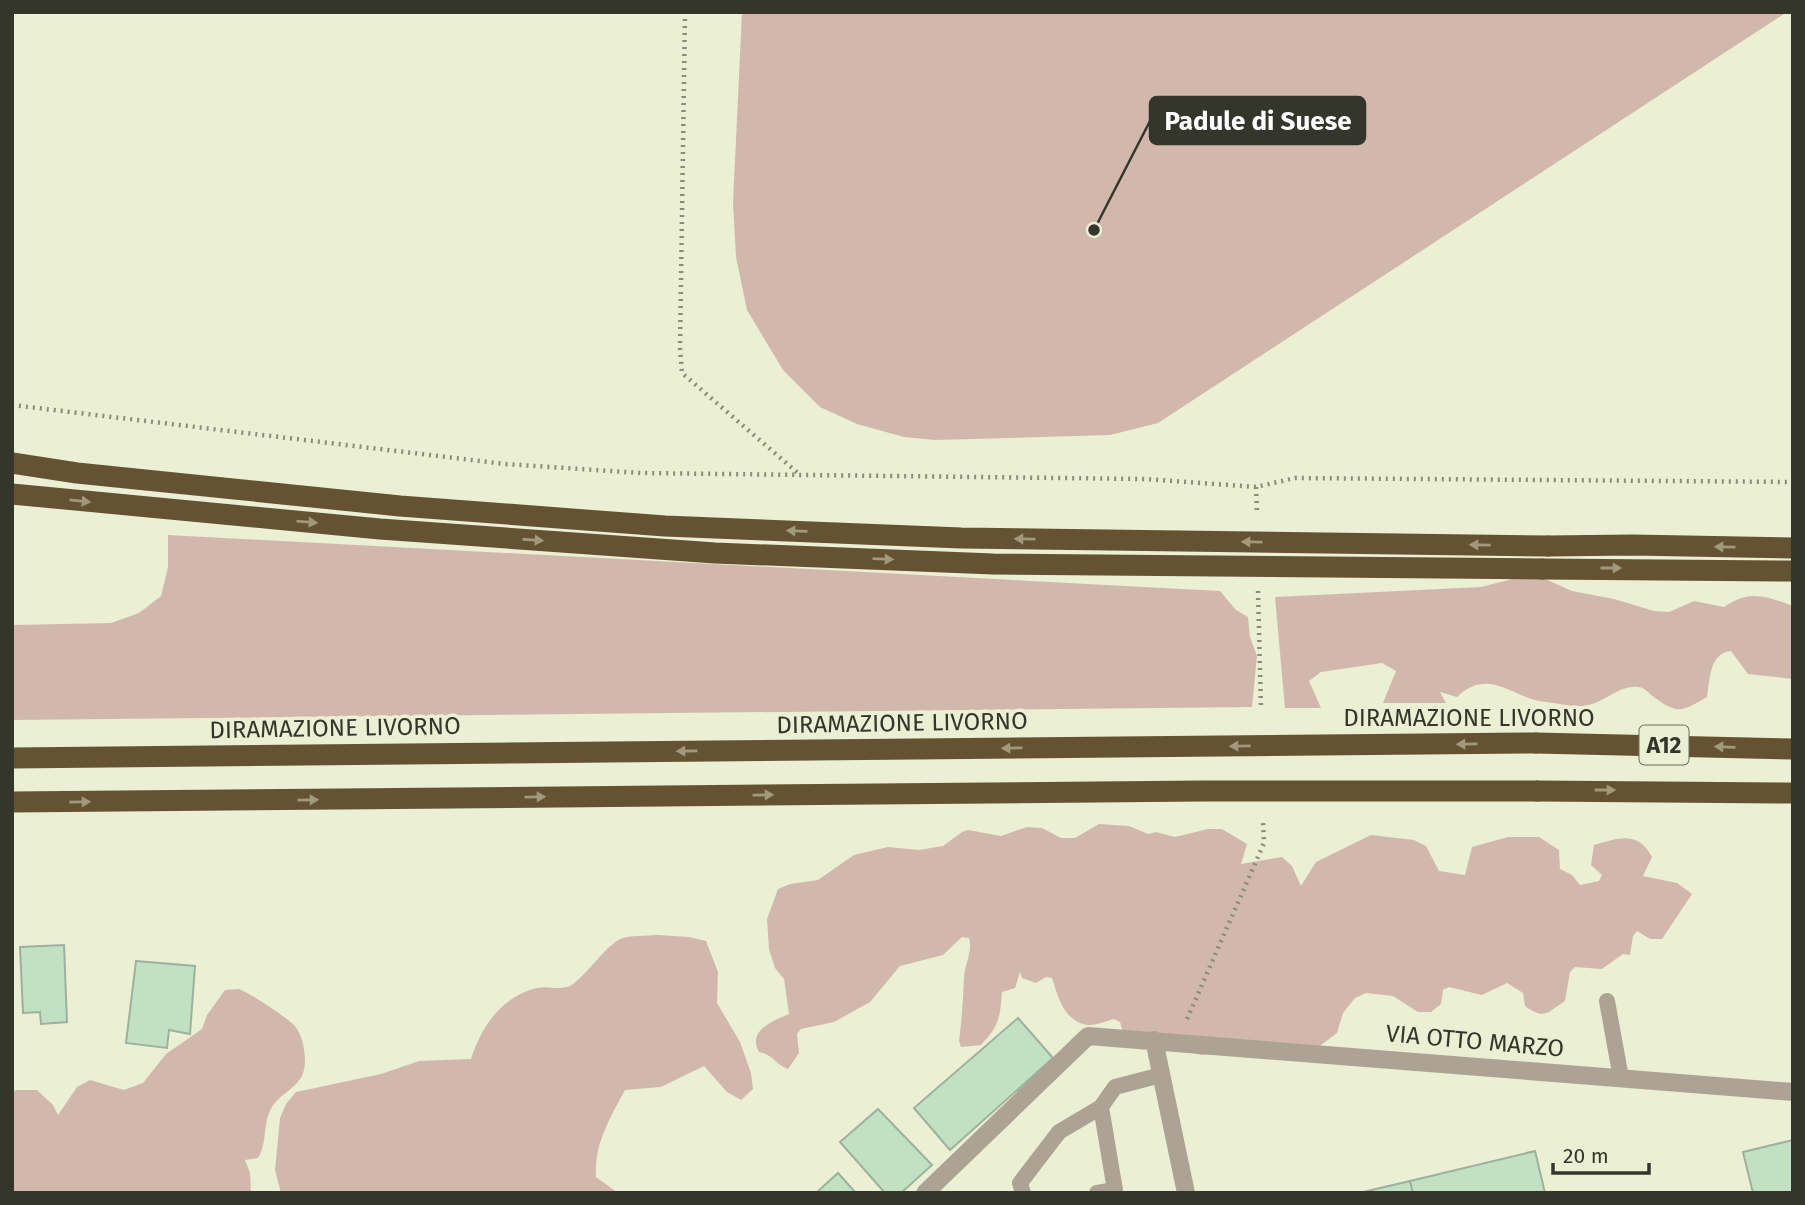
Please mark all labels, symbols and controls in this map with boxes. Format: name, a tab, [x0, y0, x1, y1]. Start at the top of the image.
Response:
callout: Padule di Suese	[1150, 97, 1365, 144]
text: Padule di Suese	[1164, 106, 1352, 137]
one-way arrow	[69, 496, 91, 507]
one-way arrow	[296, 517, 318, 528]
one-way arrow	[786, 526, 808, 537]
one-way arrow	[1014, 533, 1036, 545]
one-way arrow	[523, 535, 545, 546]
one-way arrow	[1241, 536, 1263, 548]
one-way arrow	[1468, 539, 1490, 551]
one-way arrow	[1713, 541, 1735, 553]
one-way arrow	[872, 554, 894, 565]
one-way arrow	[1600, 562, 1622, 574]
street label: DIRAMAZIONE LIVORNO	[1343, 704, 1595, 732]
street label: DIRAMAZIONE LIVORNO	[776, 707, 1028, 739]
street label: DIRAMAZIONE LIVORNO	[209, 712, 461, 744]
road number: A12	[1640, 726, 1688, 764]
one-way arrow	[1456, 738, 1478, 750]
one-way arrow	[1229, 740, 1251, 752]
one-way arrow	[1713, 741, 1735, 752]
one-way arrow	[1001, 742, 1023, 754]
one-way arrow	[676, 745, 698, 757]
one-way arrow	[1594, 784, 1616, 796]
one-way arrow	[752, 789, 774, 801]
one-way arrow	[525, 791, 547, 803]
one-way arrow	[297, 794, 319, 805]
one-way arrow	[70, 796, 92, 808]
street label: VIA OTTO MARZO	[1385, 1019, 1565, 1063]
scale bar	[1553, 1132, 1649, 1176]
text: 20 m	[1563, 1143, 1609, 1169]

